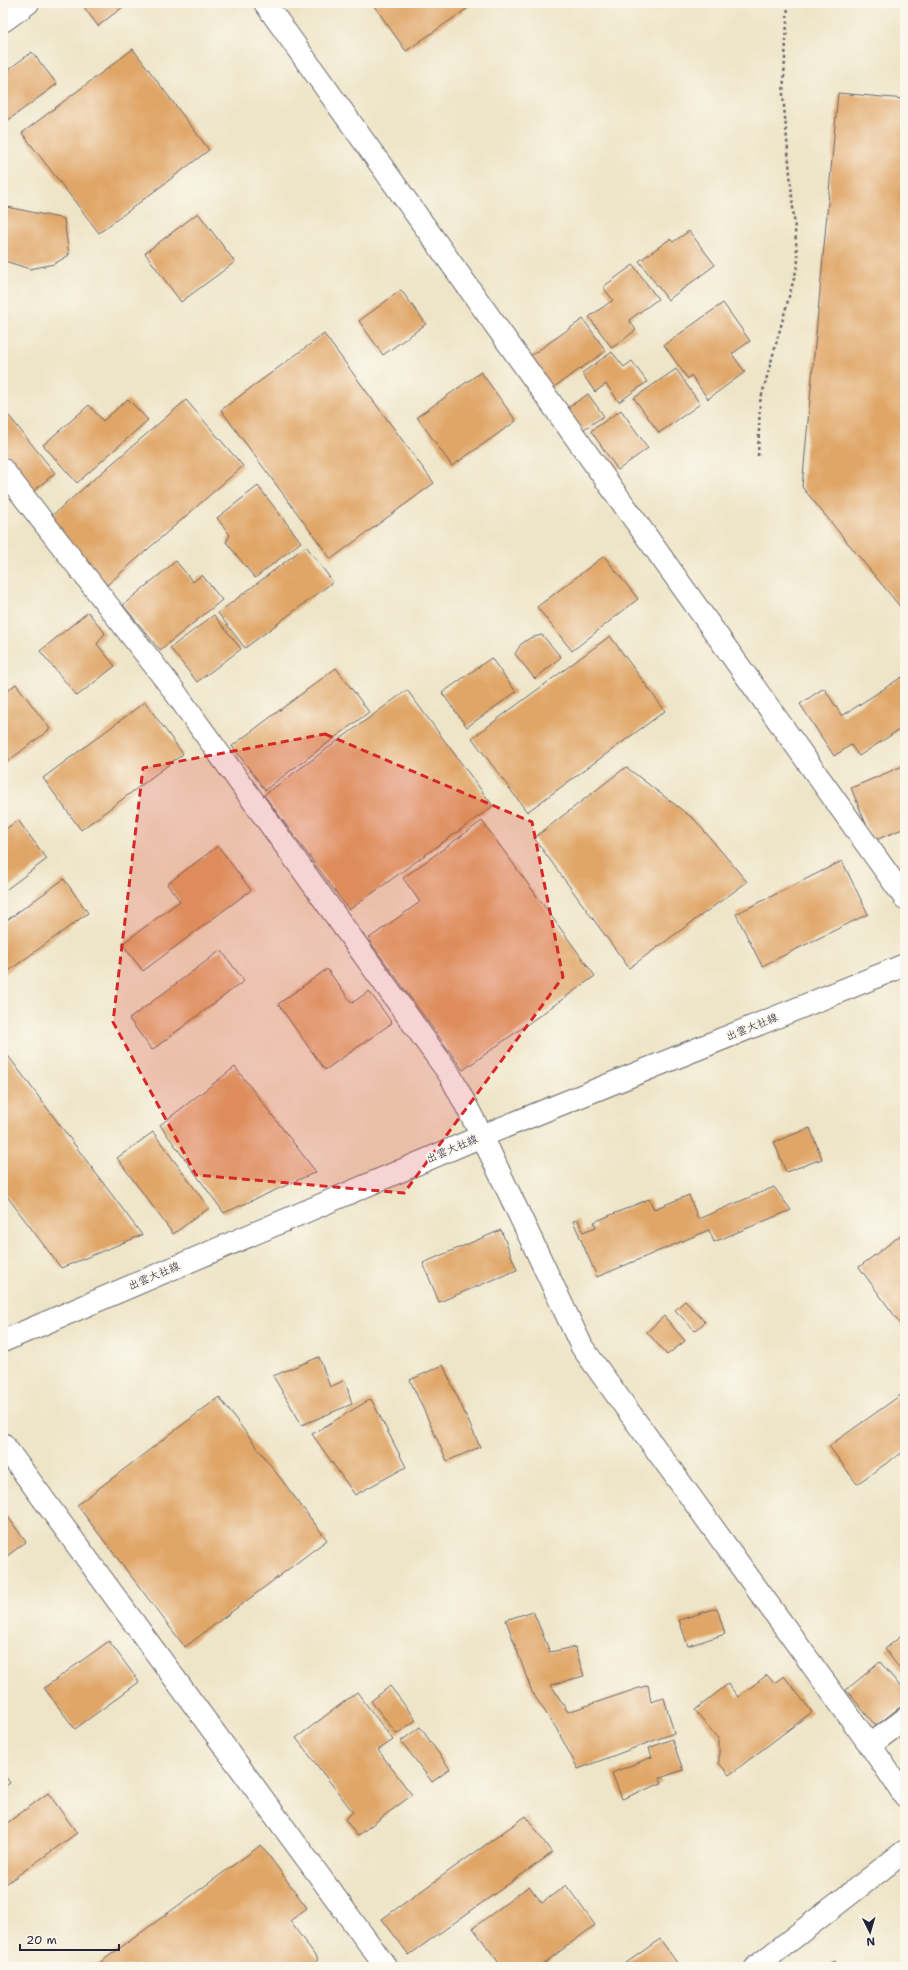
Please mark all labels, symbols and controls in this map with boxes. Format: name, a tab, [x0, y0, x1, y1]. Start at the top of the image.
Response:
street label: 出雲大社線	[724, 1010, 780, 1044]
street label: 出雲大社線	[424, 1131, 480, 1167]
street label: 出雲大社線	[126, 1258, 182, 1294]
north arrow	[850, 1912, 890, 1952]
scale bar	[20, 1926, 119, 1952]
text: 20 m	[26, 1932, 57, 1948]
text: N	[866, 1934, 876, 1949]

